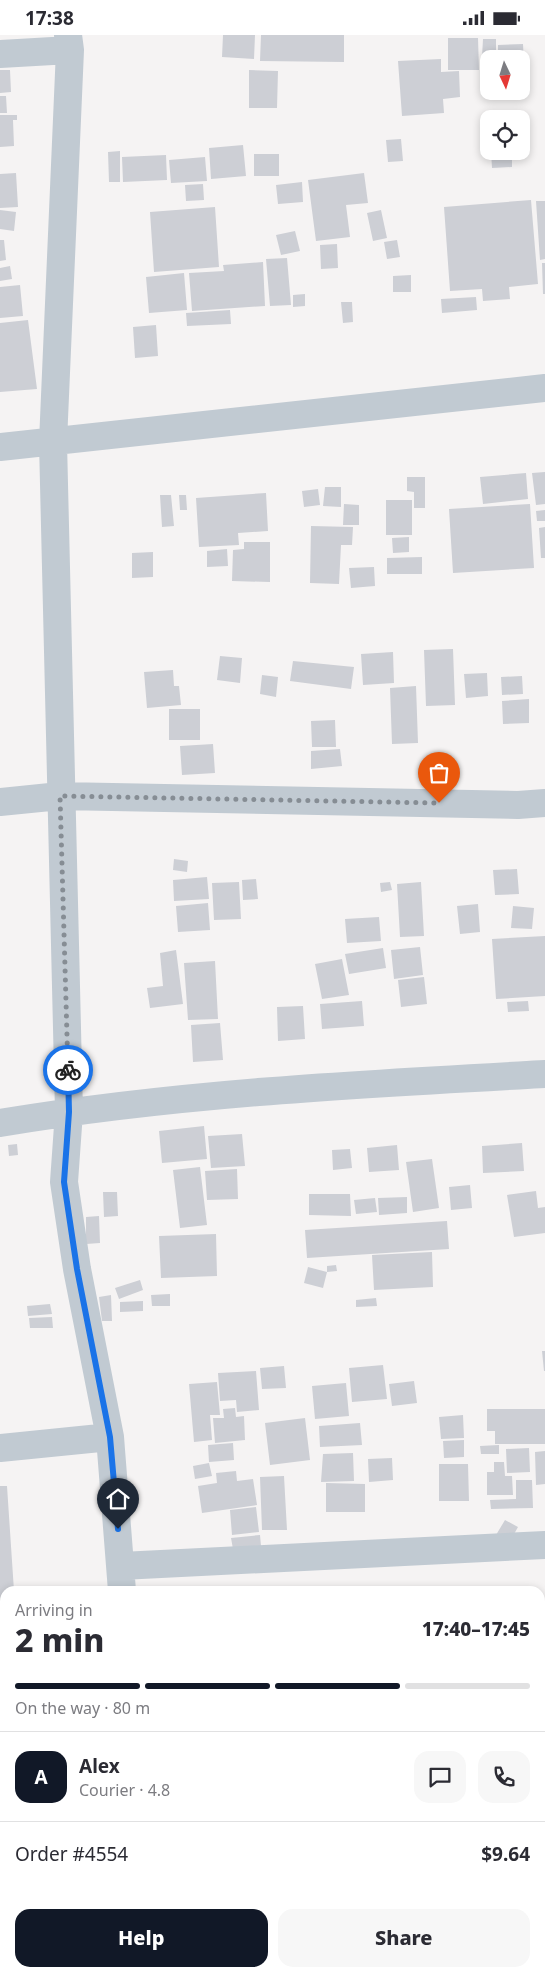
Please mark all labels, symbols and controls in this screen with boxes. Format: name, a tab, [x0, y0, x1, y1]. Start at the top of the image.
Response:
text: 17:38	[25, 5, 74, 31]
north arrow	[480, 50, 530, 100]
map controls	[480, 50, 530, 160]
button: locate	[480, 110, 530, 160]
pin	[418, 752, 460, 803]
icon: bag	[425, 759, 453, 787]
courier	[43, 1045, 93, 1095]
icon: bike	[54, 1056, 82, 1084]
pin	[97, 1478, 139, 1529]
icon: home	[104, 1485, 132, 1513]
text: Arriving in	[15, 1599, 93, 1621]
text: 17:40–17:45	[422, 1616, 530, 1642]
text: 2 min	[15, 1618, 104, 1661]
text: On the way · 80 m	[15, 1697, 150, 1719]
button: chat	[414, 1751, 466, 1803]
button: phone	[478, 1751, 530, 1803]
text: Alex	[79, 1753, 120, 1779]
text: A	[34, 1764, 48, 1790]
text: Courier · 4.8	[79, 1779, 170, 1801]
text: Order #4554	[15, 1841, 128, 1867]
text: $9.64	[481, 1841, 530, 1867]
button: Help	[15, 1909, 268, 1967]
button: Share	[278, 1909, 530, 1967]

